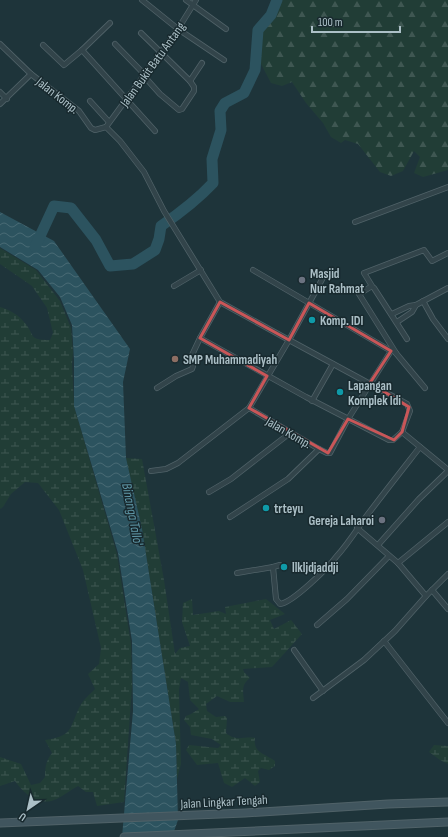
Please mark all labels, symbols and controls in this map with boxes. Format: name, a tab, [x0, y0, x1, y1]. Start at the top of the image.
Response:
scale bar	[312, 8, 400, 34]
text: 100 m	[318, 15, 343, 30]
street label: Jalan Bukit Batu Antang	[116, 19, 189, 111]
street label: Jalan Komp.	[32, 74, 82, 117]
place label: Masjid Nur Rahmat	[310, 266, 365, 297]
marker: Masjid Nur Rahmat	[297, 275, 307, 285]
place label: Komp. IDI	[320, 313, 364, 329]
marker: Komp. IDI	[307, 315, 317, 325]
place label: SMP Muhammadiyah	[183, 352, 277, 368]
marker: SMP Muhammadiyah	[170, 354, 180, 364]
place label: Lapangan Komplek Idi	[348, 378, 401, 409]
marker: Lapangan Komplek Idi	[335, 387, 345, 397]
street label: Jalan Komp.	[262, 413, 314, 452]
water label: Binanga Tallo'	[118, 482, 147, 547]
place label: trteyu	[274, 501, 304, 517]
marker: trteyu	[261, 503, 271, 513]
place label: Gereja Laharoi	[308, 513, 374, 529]
marker: Gereja Laharoi	[377, 515, 387, 525]
place label: llkljdjaddji	[292, 560, 339, 576]
marker: llkljdjaddji	[279, 562, 289, 572]
north arrow	[8, 789, 48, 829]
street label: Jalan Lingkar Tengah	[179, 792, 268, 812]
text: U	[16, 810, 29, 824]

